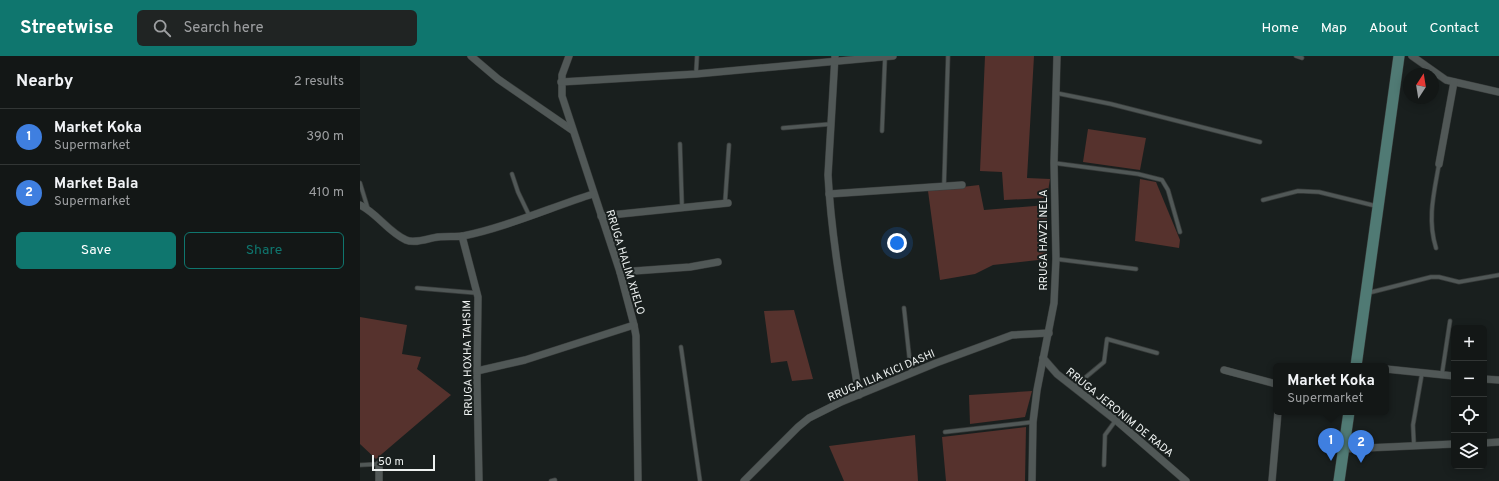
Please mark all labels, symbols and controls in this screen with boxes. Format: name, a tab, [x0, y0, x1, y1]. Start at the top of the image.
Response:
search box	[137, 10, 417, 46]
text: Streetwise	[20, 16, 113, 40]
icon: search	[151, 17, 173, 39]
text: Search here	[183, 19, 264, 38]
text: Home	[1262, 20, 1299, 37]
text: Map	[1321, 20, 1347, 37]
text: About	[1369, 20, 1408, 37]
text: Contact	[1430, 20, 1479, 37]
north arrow	[1403, 68, 1439, 104]
text: Nearby	[16, 71, 73, 93]
text: 2 results	[294, 74, 344, 90]
text: Market Koka	[54, 119, 142, 138]
text: 1	[26, 129, 32, 145]
text: 390 m	[306, 129, 344, 145]
text: Supermarket	[54, 138, 130, 154]
text: Market Bala	[54, 175, 138, 194]
text: 2	[25, 185, 33, 201]
text: 410 m	[309, 185, 344, 201]
street label: RRUGA HAVZI NELA	[1037, 189, 1051, 291]
text: Supermarket	[54, 194, 130, 210]
street label: RRUGA HALIM XHELO	[602, 208, 648, 317]
button: Save	[16, 232, 176, 269]
button: Share	[184, 232, 344, 269]
your location	[887, 233, 907, 253]
street label: RRUGA HOXHA TAHSIM	[460, 300, 476, 416]
map controls	[1451, 325, 1487, 469]
button: +	[1451, 325, 1487, 361]
street label: RRUGA ILIA KICI DASHI	[826, 347, 937, 405]
button: −	[1451, 361, 1487, 397]
popup	[1273, 363, 1389, 415]
street label: RRUGA JERONIM DE RADA	[1063, 365, 1176, 461]
text: Market Koka	[1287, 372, 1375, 391]
text: Supermarket	[1287, 391, 1363, 407]
button: locate	[1451, 397, 1487, 433]
pin: 1	[1318, 428, 1344, 461]
pin: 2	[1348, 430, 1374, 463]
button: layers	[1451, 433, 1487, 469]
scale bar	[372, 453, 435, 472]
text: 50 m	[378, 455, 404, 469]

